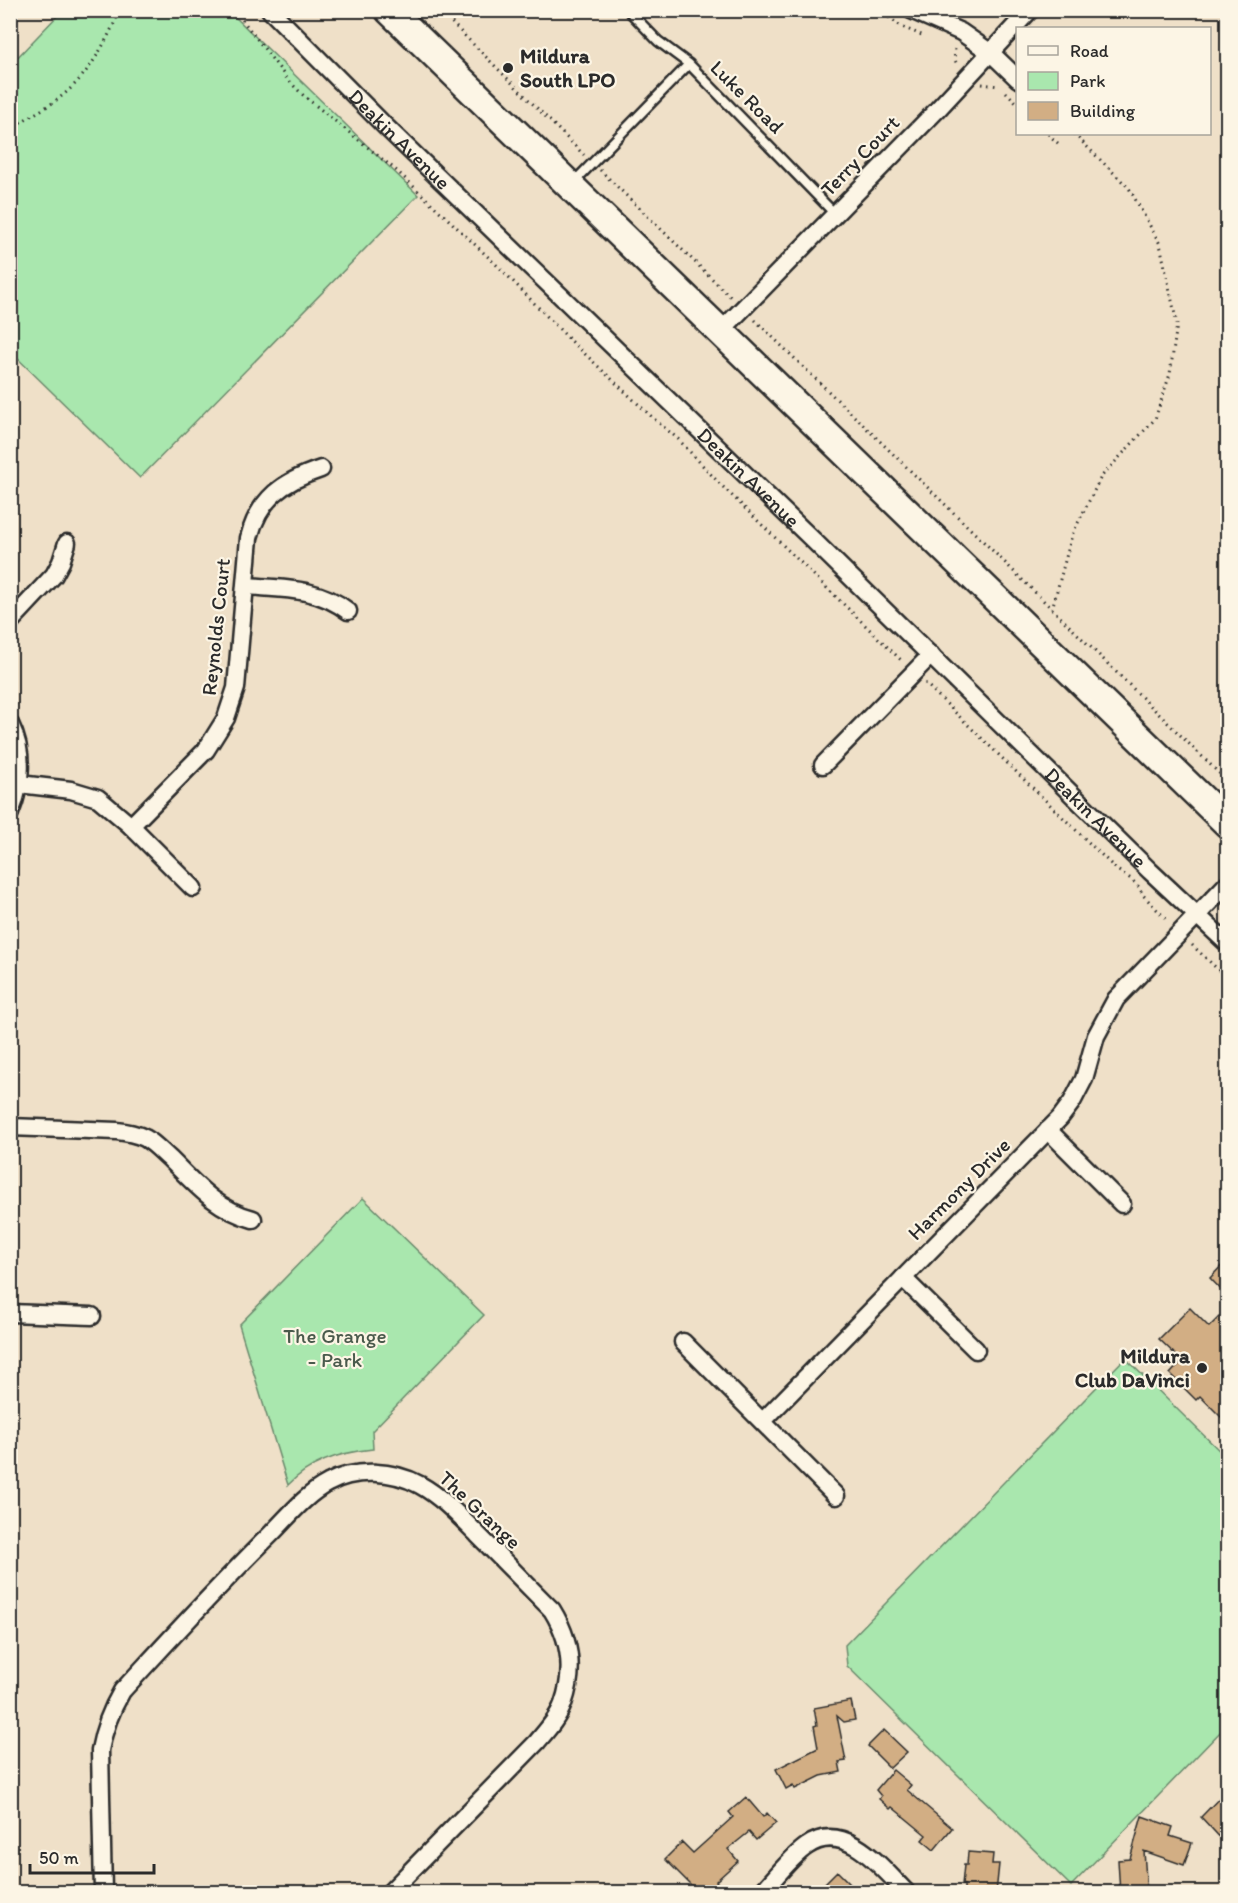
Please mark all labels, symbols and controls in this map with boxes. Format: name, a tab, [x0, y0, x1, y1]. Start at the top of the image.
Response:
legend	[1016, 27, 1211, 135]
text: Road	[1070, 40, 1109, 62]
place label: Mildura South LPO	[520, 43, 616, 92]
street label: Luke Road	[705, 55, 789, 139]
marker: Mildura South LPO	[501, 61, 515, 75]
text: Park	[1070, 70, 1105, 92]
street label: Deakin Avenue	[343, 84, 456, 195]
text: Building	[1070, 100, 1136, 122]
street label: Terry Court	[815, 110, 904, 201]
street label: Deakin Avenue	[692, 422, 805, 532]
street label: Reynolds Court	[196, 557, 235, 697]
street label: Deakin Avenue	[1040, 762, 1152, 873]
street label: Harmony Drive	[902, 1132, 1015, 1245]
park label: The Grange - Park	[283, 1323, 387, 1372]
place label: Mildura Club DaVinci	[1075, 1343, 1191, 1392]
marker: Mildura Club DaVinci	[1195, 1361, 1209, 1375]
street label: The Grange	[434, 1465, 527, 1554]
scale bar	[30, 1837, 154, 1875]
text: 50 m	[39, 1847, 79, 1869]

